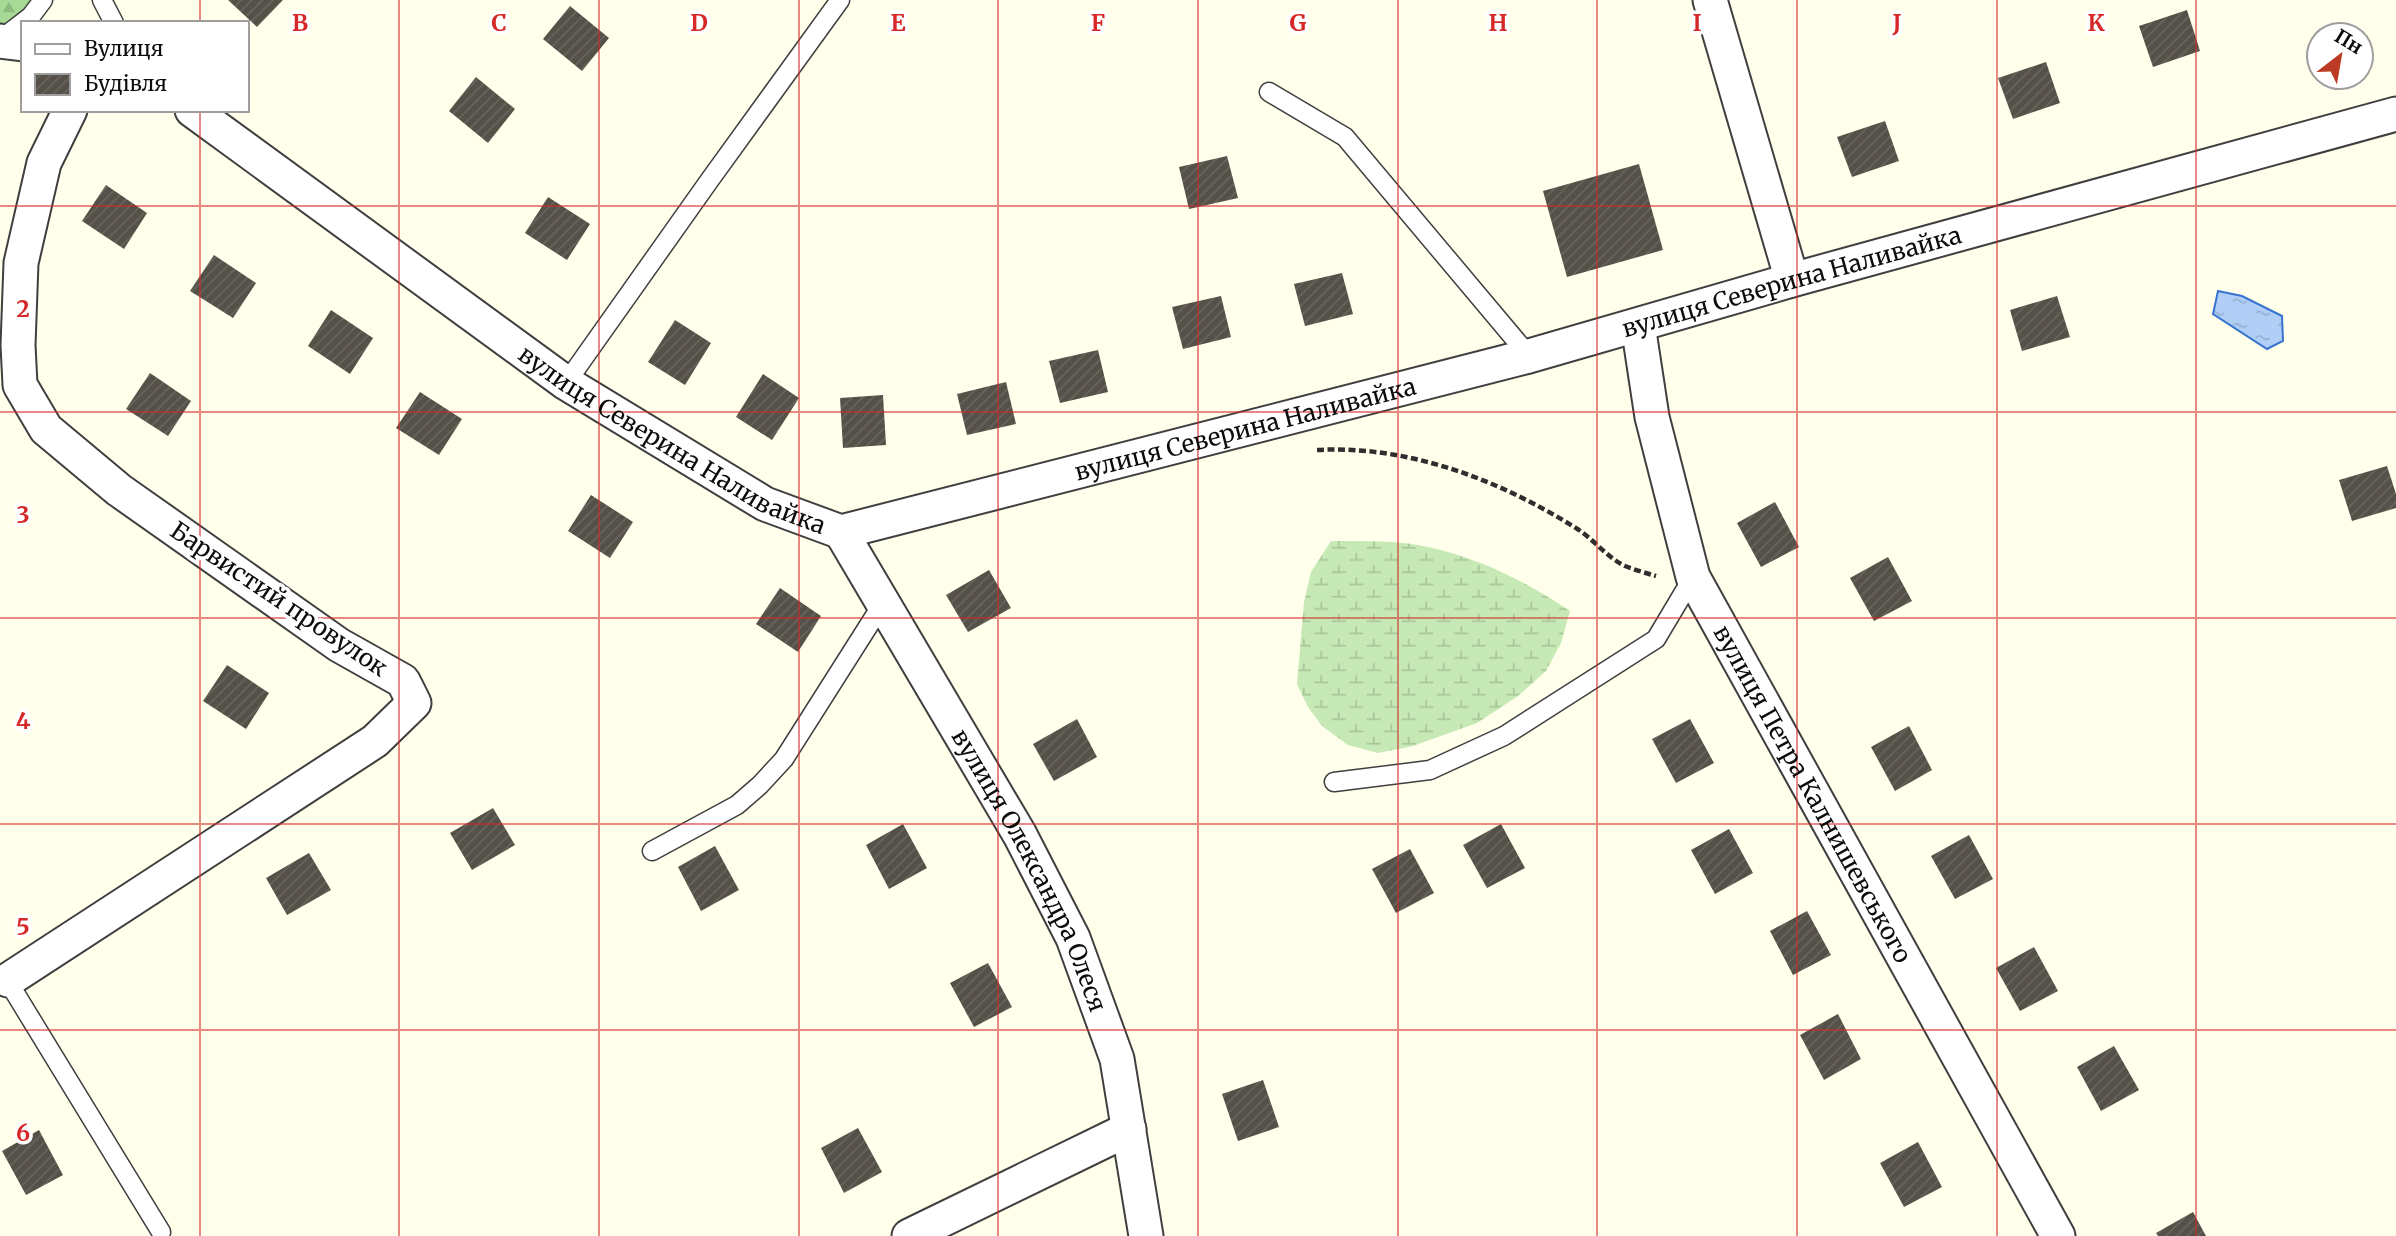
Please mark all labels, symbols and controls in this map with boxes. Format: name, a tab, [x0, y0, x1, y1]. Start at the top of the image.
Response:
text: B	[292, 8, 308, 37]
text: C	[491, 8, 507, 37]
text: D	[690, 8, 708, 37]
text: E	[890, 8, 906, 37]
text: F	[1091, 8, 1105, 37]
text: G	[1290, 8, 1307, 37]
text: H	[1489, 8, 1508, 37]
text: I	[1692, 8, 1702, 37]
text: J	[1891, 8, 1902, 37]
text: K	[2087, 8, 2105, 37]
legend	[21, 21, 248, 112]
north arrow	[2305, 21, 2375, 91]
text: Пн	[2330, 24, 2367, 59]
text: Вулиця	[84, 35, 164, 62]
text: Будівля	[84, 70, 167, 97]
street label: вулиця Северина Наливайка	[1618, 219, 1965, 344]
text: 2	[16, 294, 30, 323]
street label: вулиця Северина Наливайка	[513, 338, 830, 541]
street label: вулиця Северина Наливайка	[1071, 370, 1419, 487]
text: 3	[16, 500, 30, 529]
street label: Барвистий провулок	[164, 515, 394, 683]
street label: вулиця Петра Калнишевського	[1707, 619, 1919, 968]
text: 4	[16, 706, 31, 735]
street label: вулиця Олександра Олеся	[945, 723, 1114, 1016]
text: 5	[16, 912, 30, 941]
text: 6	[16, 1118, 30, 1147]

